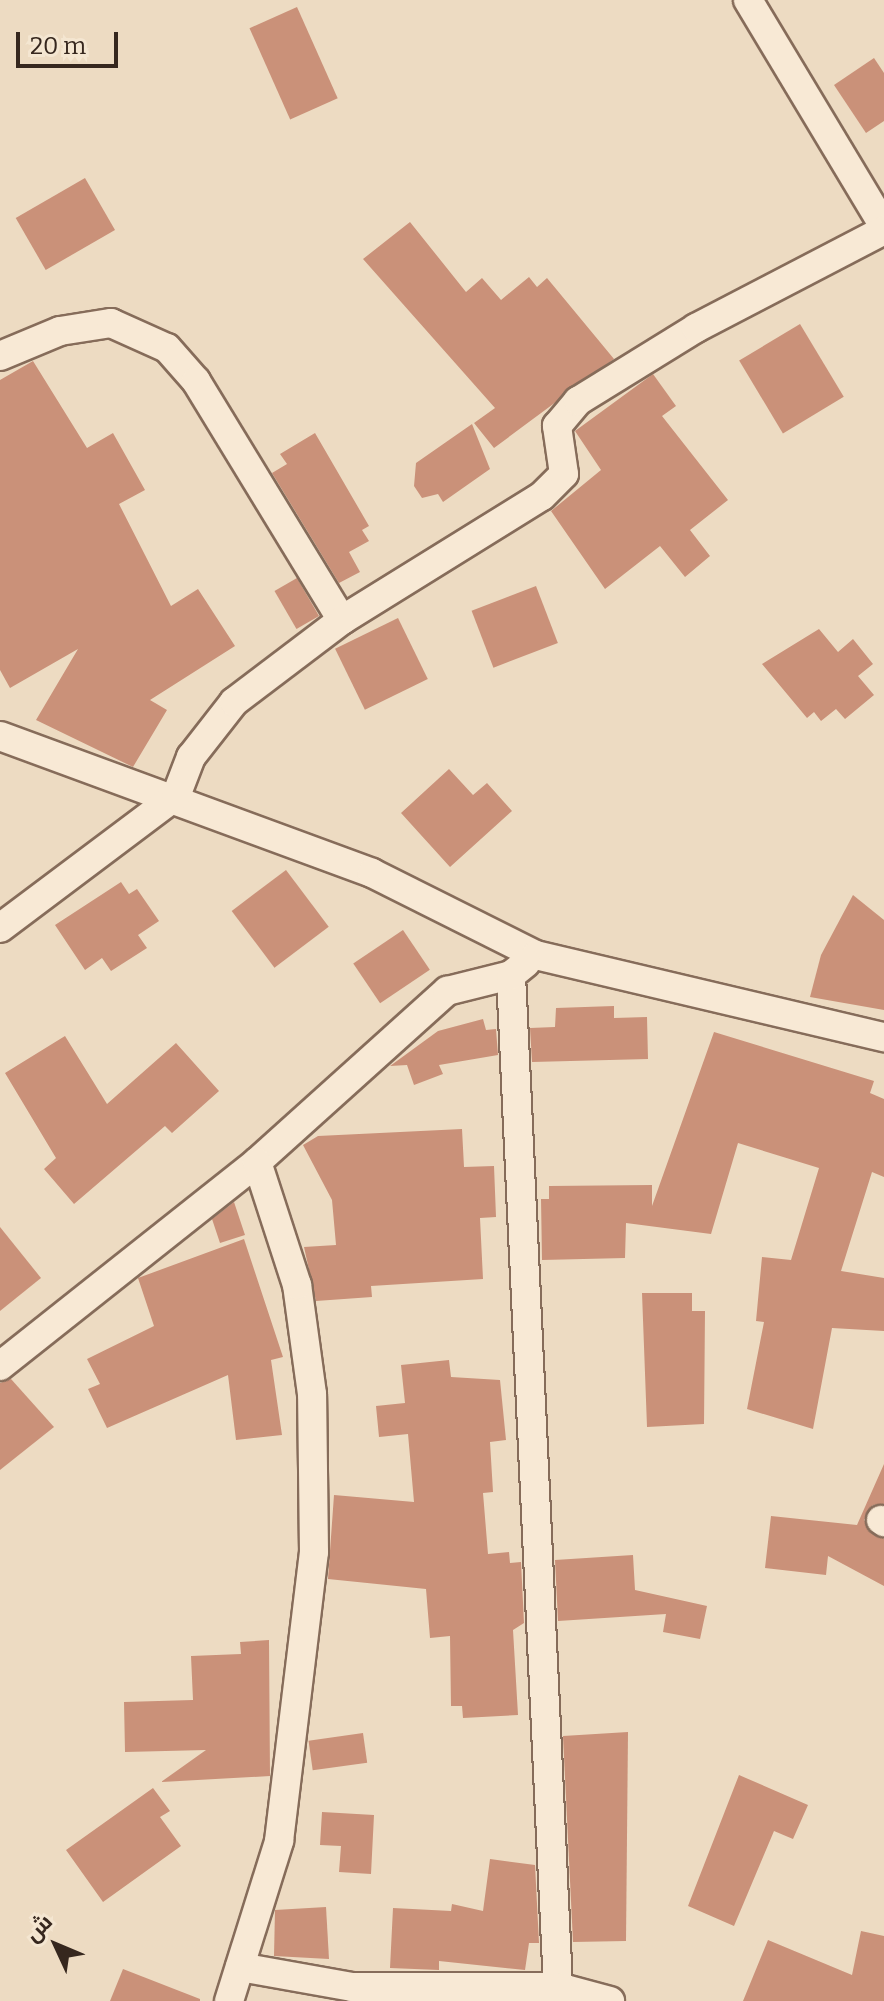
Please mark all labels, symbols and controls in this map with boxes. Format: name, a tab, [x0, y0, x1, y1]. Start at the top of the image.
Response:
scale bar	[20, 16, 122, 66]
text: 20 m	[30, 32, 86, 60]
north arrow	[16, 1905, 96, 1985]
text: ش	[19, 1908, 58, 1948]

